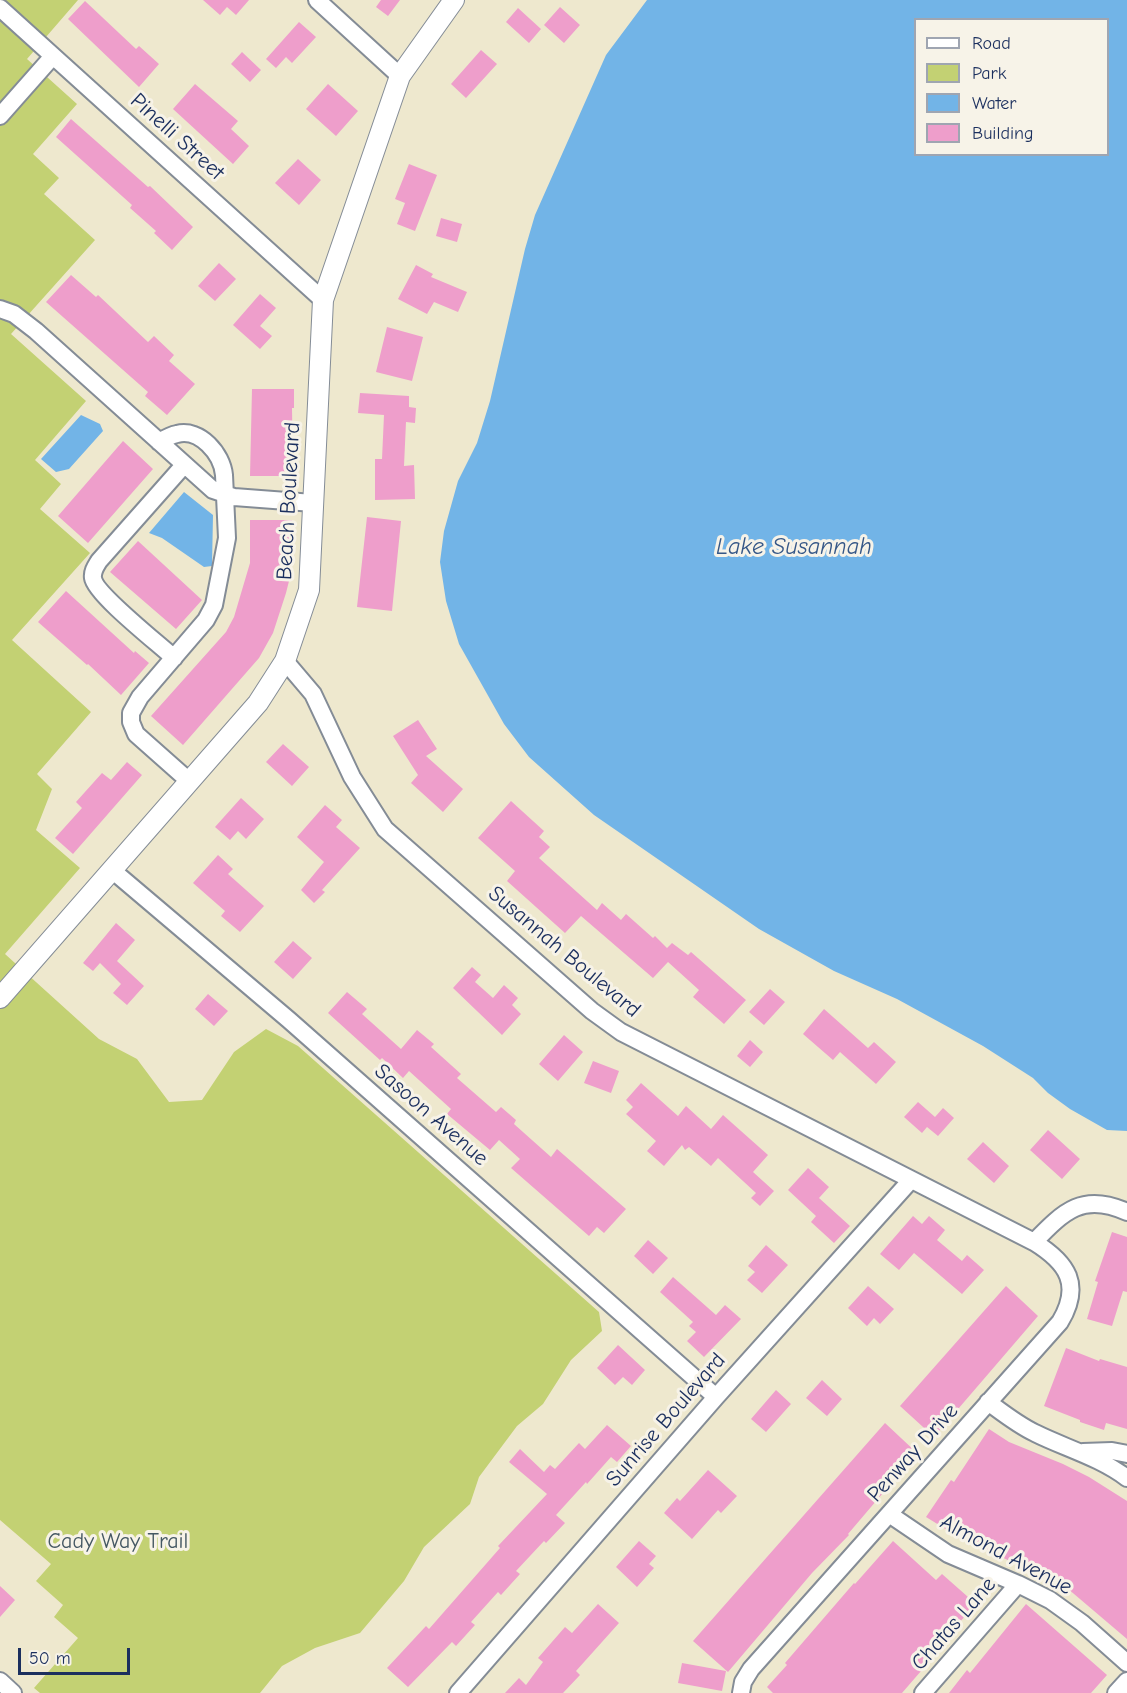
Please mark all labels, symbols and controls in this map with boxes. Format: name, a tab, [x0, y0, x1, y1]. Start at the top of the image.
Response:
legend	[914, 18, 1109, 156]
text: Road	[972, 33, 1011, 54]
text: Park	[972, 63, 1006, 84]
street label: Pinelli Street	[124, 88, 230, 186]
text: Water	[972, 93, 1016, 114]
text: Building	[972, 123, 1034, 144]
street label: Beach Boulevard	[272, 421, 306, 581]
water label: Lake Susannah	[716, 533, 872, 561]
street label: Susannah Boulevard	[482, 881, 646, 1023]
street label: Sasoon Avenue	[369, 1058, 493, 1172]
street label: Sunrise Boulevard	[601, 1348, 731, 1492]
street label: Penway Drive	[862, 1398, 964, 1508]
street label: Almond Avenue	[936, 1509, 1076, 1601]
park label: Cady Way Trail	[48, 1529, 188, 1555]
street label: Chatas Lane	[906, 1572, 1002, 1676]
scale bar	[21, 1636, 134, 1674]
text: 50 m	[29, 1648, 71, 1669]

